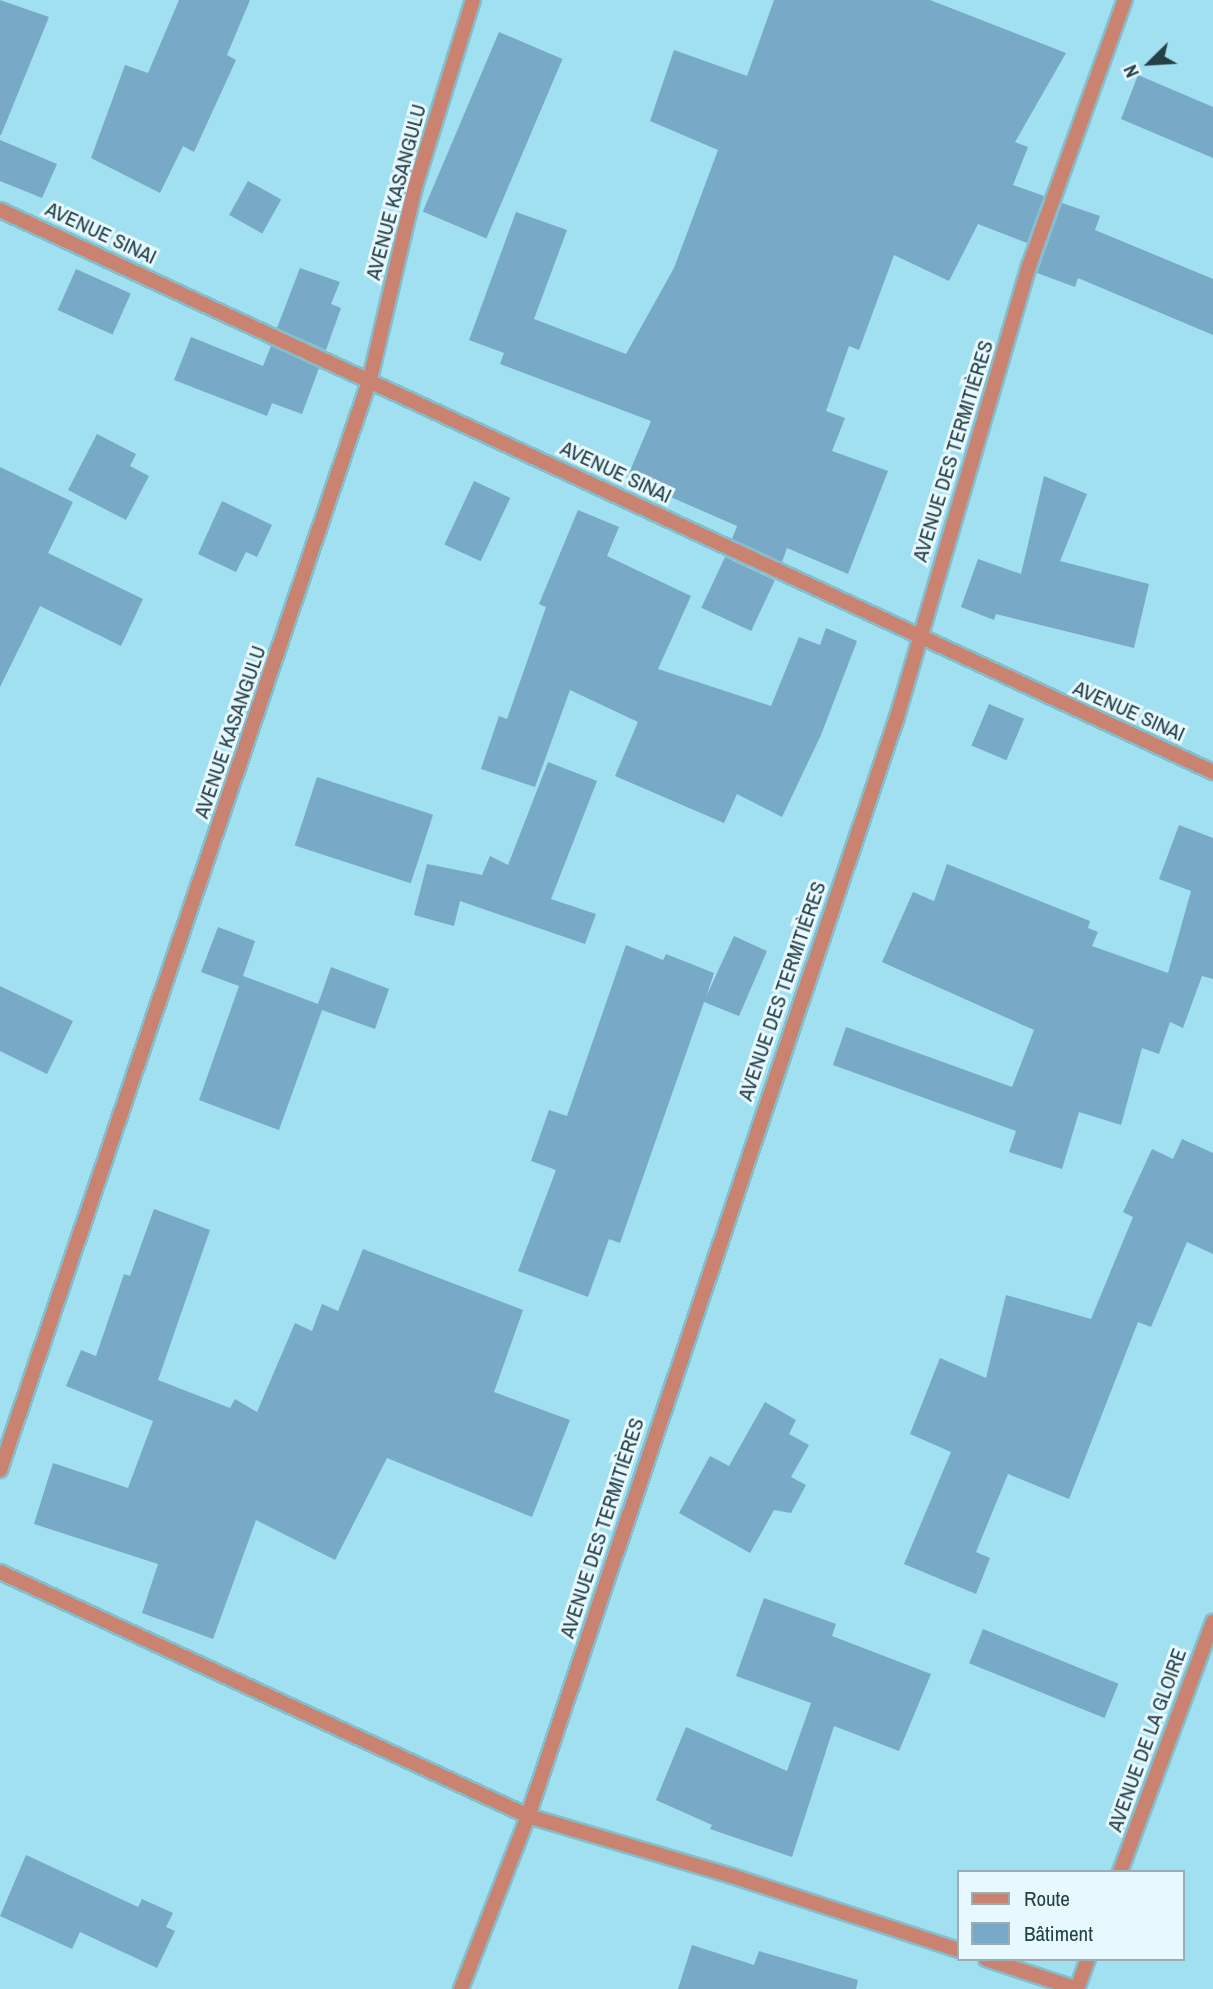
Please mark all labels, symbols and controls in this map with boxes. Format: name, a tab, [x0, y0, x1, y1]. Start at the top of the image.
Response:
north arrow	[1115, 28, 1185, 98]
text: N	[1117, 61, 1145, 82]
street label: AVENUE KASANGULU	[360, 102, 432, 282]
street label: AVENUE SINAI	[42, 196, 160, 270]
street label: AVENUE DES TERMITIÈRES	[907, 337, 999, 565]
street label: AVENUE SINAI	[557, 435, 675, 509]
street label: AVENUE KASANGULU	[189, 643, 271, 821]
street label: AVENUE SINAI	[1069, 675, 1189, 747]
street label: AVENUE DES TERMITIÈRES	[733, 878, 831, 1104]
street label: AVENUE DES TERMITIÈRES	[554, 1415, 650, 1641]
street label: AVENUE DE LA GLOIRE	[1102, 1645, 1192, 1835]
legend	[958, 1870, 1185, 1961]
text: Route	[1024, 1884, 1070, 1913]
text: Bâtiment	[1024, 1919, 1093, 1948]

